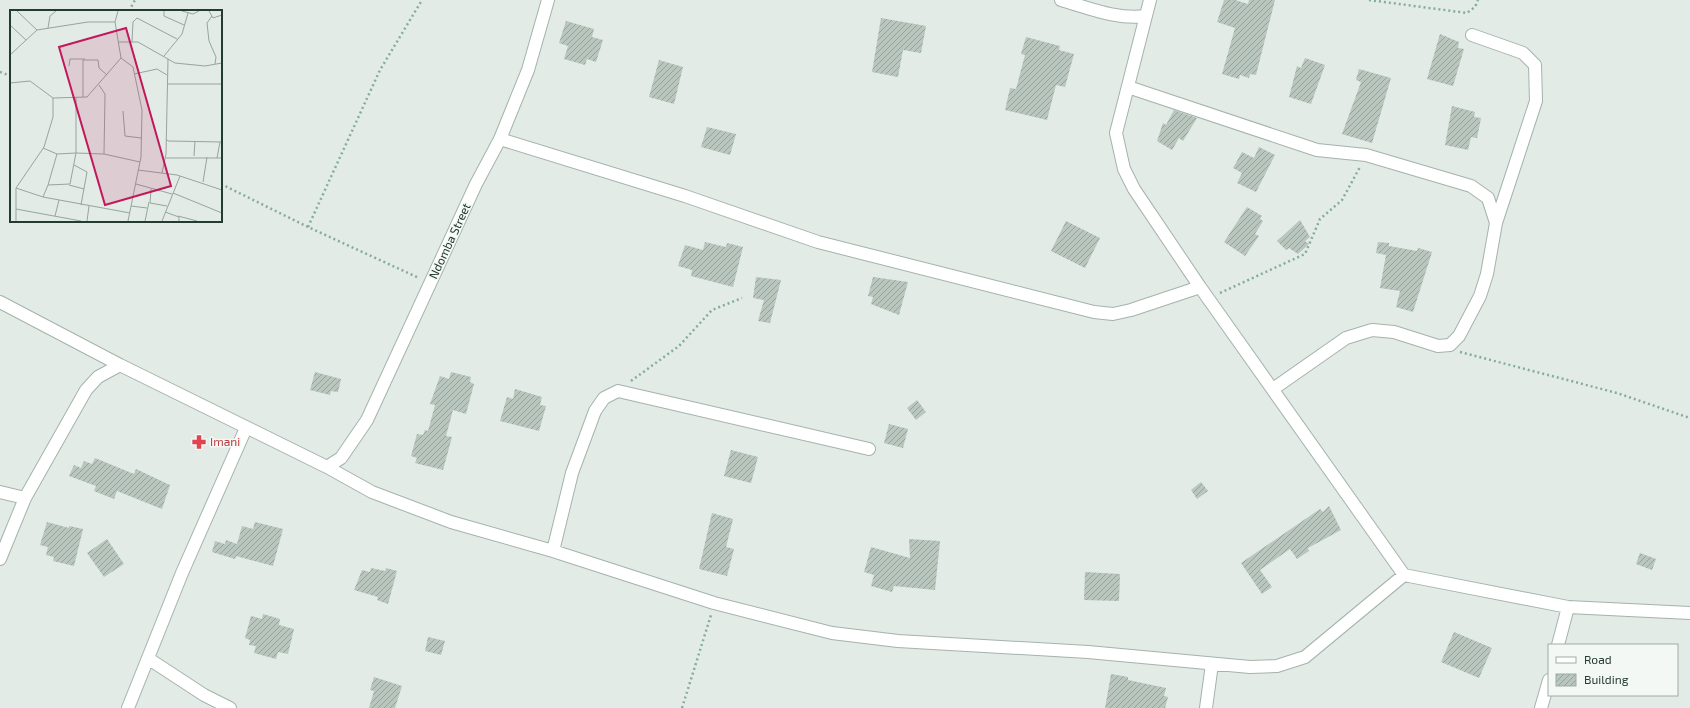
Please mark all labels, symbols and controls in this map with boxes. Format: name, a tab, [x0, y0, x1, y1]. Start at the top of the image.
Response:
inset map	[10, 10, 222, 222]
street label: Ndomba Street	[425, 200, 473, 281]
pharmacy icon: Imani	[191, 434, 207, 450]
place label: Imani	[210, 434, 240, 448]
legend	[1548, 644, 1678, 696]
text: Road	[1584, 652, 1612, 666]
text: Building	[1584, 672, 1629, 686]

